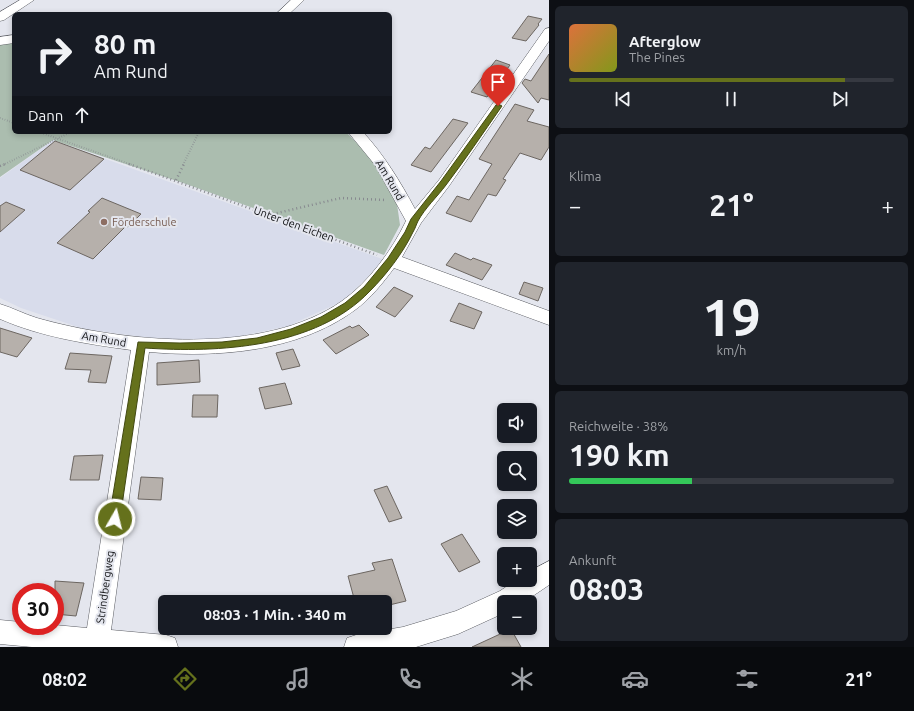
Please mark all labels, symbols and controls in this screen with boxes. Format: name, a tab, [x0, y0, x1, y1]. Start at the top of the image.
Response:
icon: right	[28, 28, 80, 80]
text: 80 m	[94, 28, 156, 59]
text: Afterglow	[629, 33, 701, 50]
text: The Pines	[629, 50, 685, 64]
text: Am Rund	[94, 61, 168, 81]
pin	[481, 65, 515, 106]
icon: arrive	[487, 71, 509, 93]
icon: previous	[612, 88, 634, 110]
icon: pause	[720, 88, 742, 110]
icon: next	[829, 88, 851, 110]
icon: ahead	[71, 104, 93, 126]
text: Dann	[28, 107, 63, 124]
street label: Am Rund	[373, 158, 407, 202]
text: Klima	[569, 169, 601, 183]
text: 21°	[709, 188, 754, 222]
text: −	[569, 193, 581, 218]
text: +	[882, 193, 894, 218]
street label: Unter den Eichen	[252, 204, 336, 244]
place label: Förderschule	[112, 216, 176, 228]
marker: Förderschule	[99, 217, 109, 227]
text: 19	[702, 288, 761, 346]
street label: Am Rund	[81, 329, 127, 349]
text: km/h	[716, 343, 747, 357]
map controls	[497, 403, 537, 635]
button: sound	[497, 403, 537, 443]
text: Reichweite · 38%	[569, 419, 668, 433]
text: 190 km	[569, 438, 670, 472]
button: search	[497, 451, 537, 491]
position arrow	[94, 498, 136, 540]
button: layers	[497, 499, 537, 539]
button: +	[497, 547, 537, 587]
street label: Strindbergweg	[94, 550, 116, 624]
text: Ankunft	[569, 553, 616, 567]
text: 08:03	[569, 572, 644, 606]
speed limit sign: 30	[12, 583, 64, 635]
button: −	[497, 595, 537, 635]
text: 08:03 · 1 Min. · 340 m	[204, 606, 347, 623]
icon: directions	[171, 665, 199, 693]
icon: music	[284, 665, 312, 693]
icon: phone	[396, 665, 424, 693]
icon: climate	[508, 665, 536, 693]
icon: car	[621, 665, 649, 693]
icon: filters	[733, 665, 761, 693]
text: 08:02	[42, 669, 87, 689]
text: 21°	[845, 669, 872, 689]

